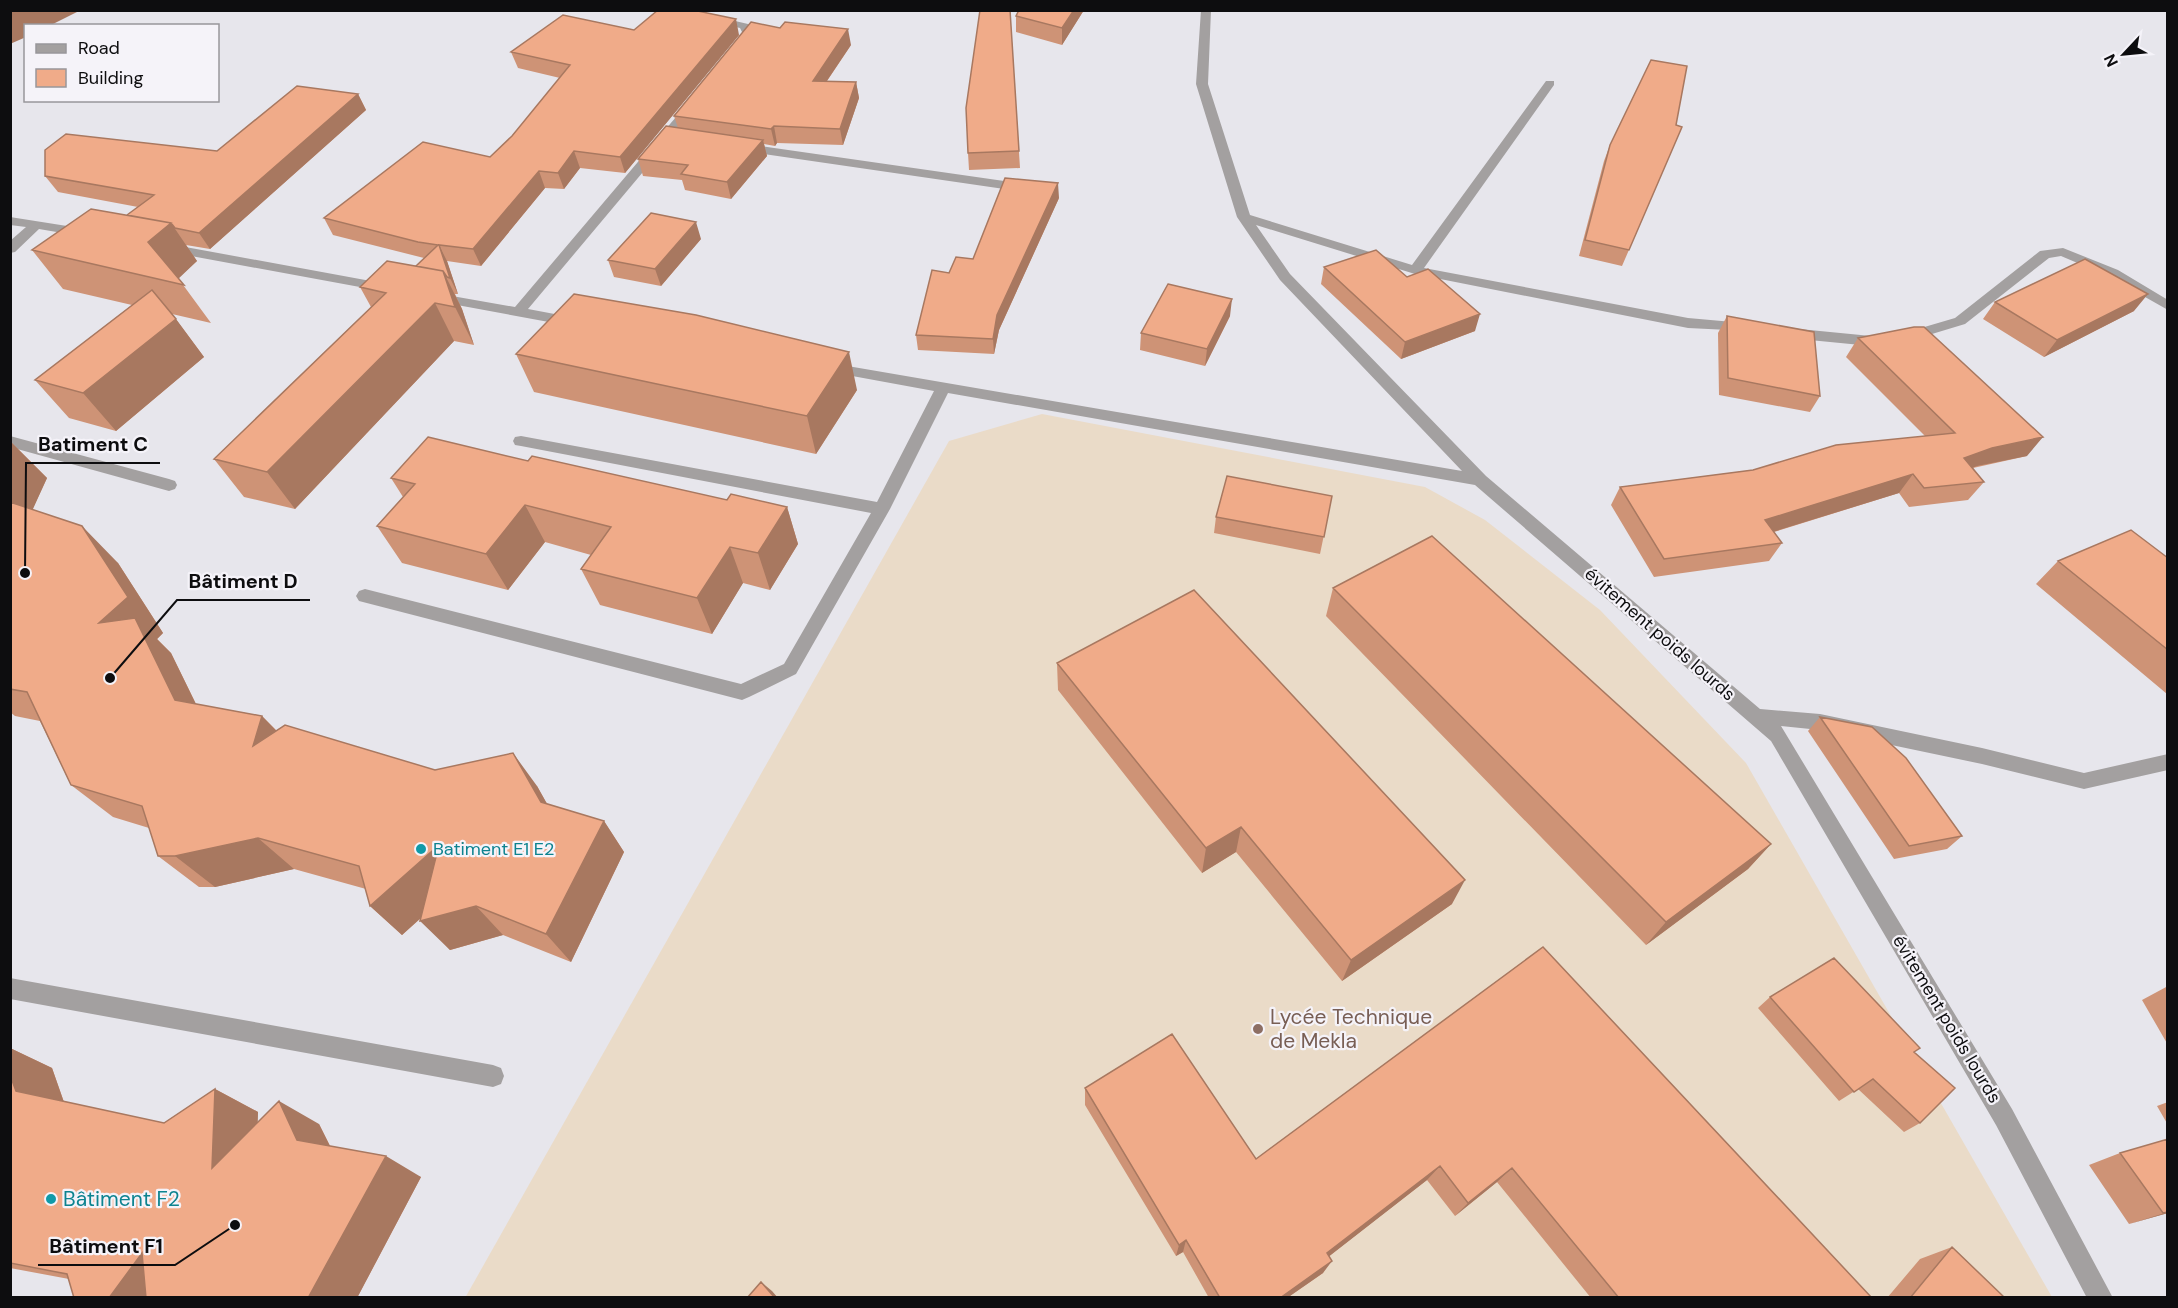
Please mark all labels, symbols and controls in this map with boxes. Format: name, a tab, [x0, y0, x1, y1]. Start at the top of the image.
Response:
legend	[24, 24, 219, 102]
north arrow	[2094, 24, 2154, 84]
text: Road	[78, 36, 120, 60]
text: N	[2099, 51, 2123, 70]
text: Building	[78, 66, 143, 90]
callout: Batiment C	[26, 425, 160, 463]
text: Batiment C	[38, 431, 148, 457]
callout: Bâtiment D	[177, 562, 310, 600]
street label: évitement poids lourds	[1580, 562, 1740, 706]
text: Bâtiment D	[188, 568, 298, 594]
place label: Batiment E1 E2	[433, 837, 554, 861]
marker: Batiment E1 E2	[414, 842, 428, 856]
street label: évitement poids lourds	[1887, 930, 2007, 1108]
place label: Lycée Technique de Mekla	[1270, 1003, 1432, 1055]
marker: Lycée Technique de Mekla	[1251, 1022, 1265, 1036]
place label: Bâtiment F2	[63, 1185, 180, 1213]
marker: Bâtiment F2	[44, 1192, 58, 1206]
callout: Bâtiment F1	[38, 1227, 175, 1265]
text: Bâtiment F1	[49, 1233, 163, 1259]

